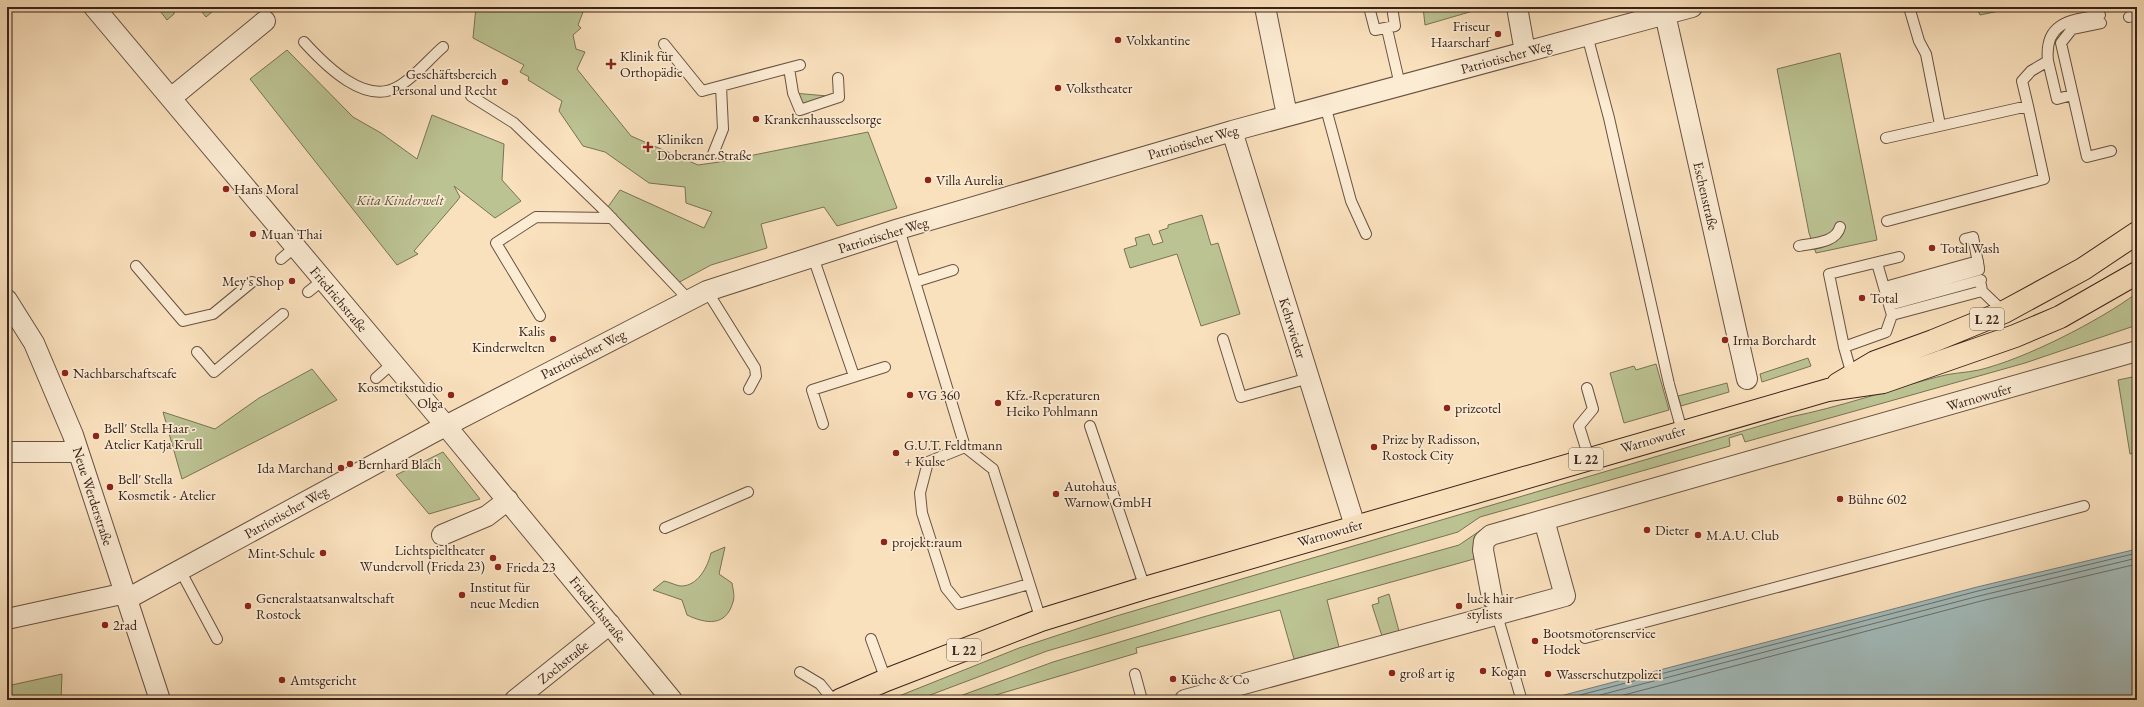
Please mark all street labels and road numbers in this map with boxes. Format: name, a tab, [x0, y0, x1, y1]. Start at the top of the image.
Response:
street label: Patriotischer Weg	[1459, 36, 1554, 78]
street label: Patriotischer Weg	[1146, 120, 1241, 163]
street label: Eschenstraße	[1689, 160, 1723, 233]
street label: Patriotischer Weg	[836, 213, 931, 257]
street label: Friedrichstraße	[306, 262, 372, 336]
street label: Kehrwieder	[1275, 296, 1311, 361]
road number: L 22	[1970, 308, 2004, 330]
street label: Patriotischer Weg	[537, 324, 629, 383]
street label: Warnowufer	[1944, 379, 2014, 415]
street label: Warnowufer	[1618, 421, 1688, 457]
street label: Neue Werderstraße	[69, 444, 118, 548]
road number: L 22	[1569, 448, 1603, 470]
street label: Patriotischer Weg	[241, 481, 332, 542]
street label: Warnowufer	[1295, 515, 1365, 551]
street label: Friedrichstraße	[566, 572, 631, 646]
street label: Zochstraße	[534, 636, 592, 688]
road number: L 22	[947, 639, 981, 661]

